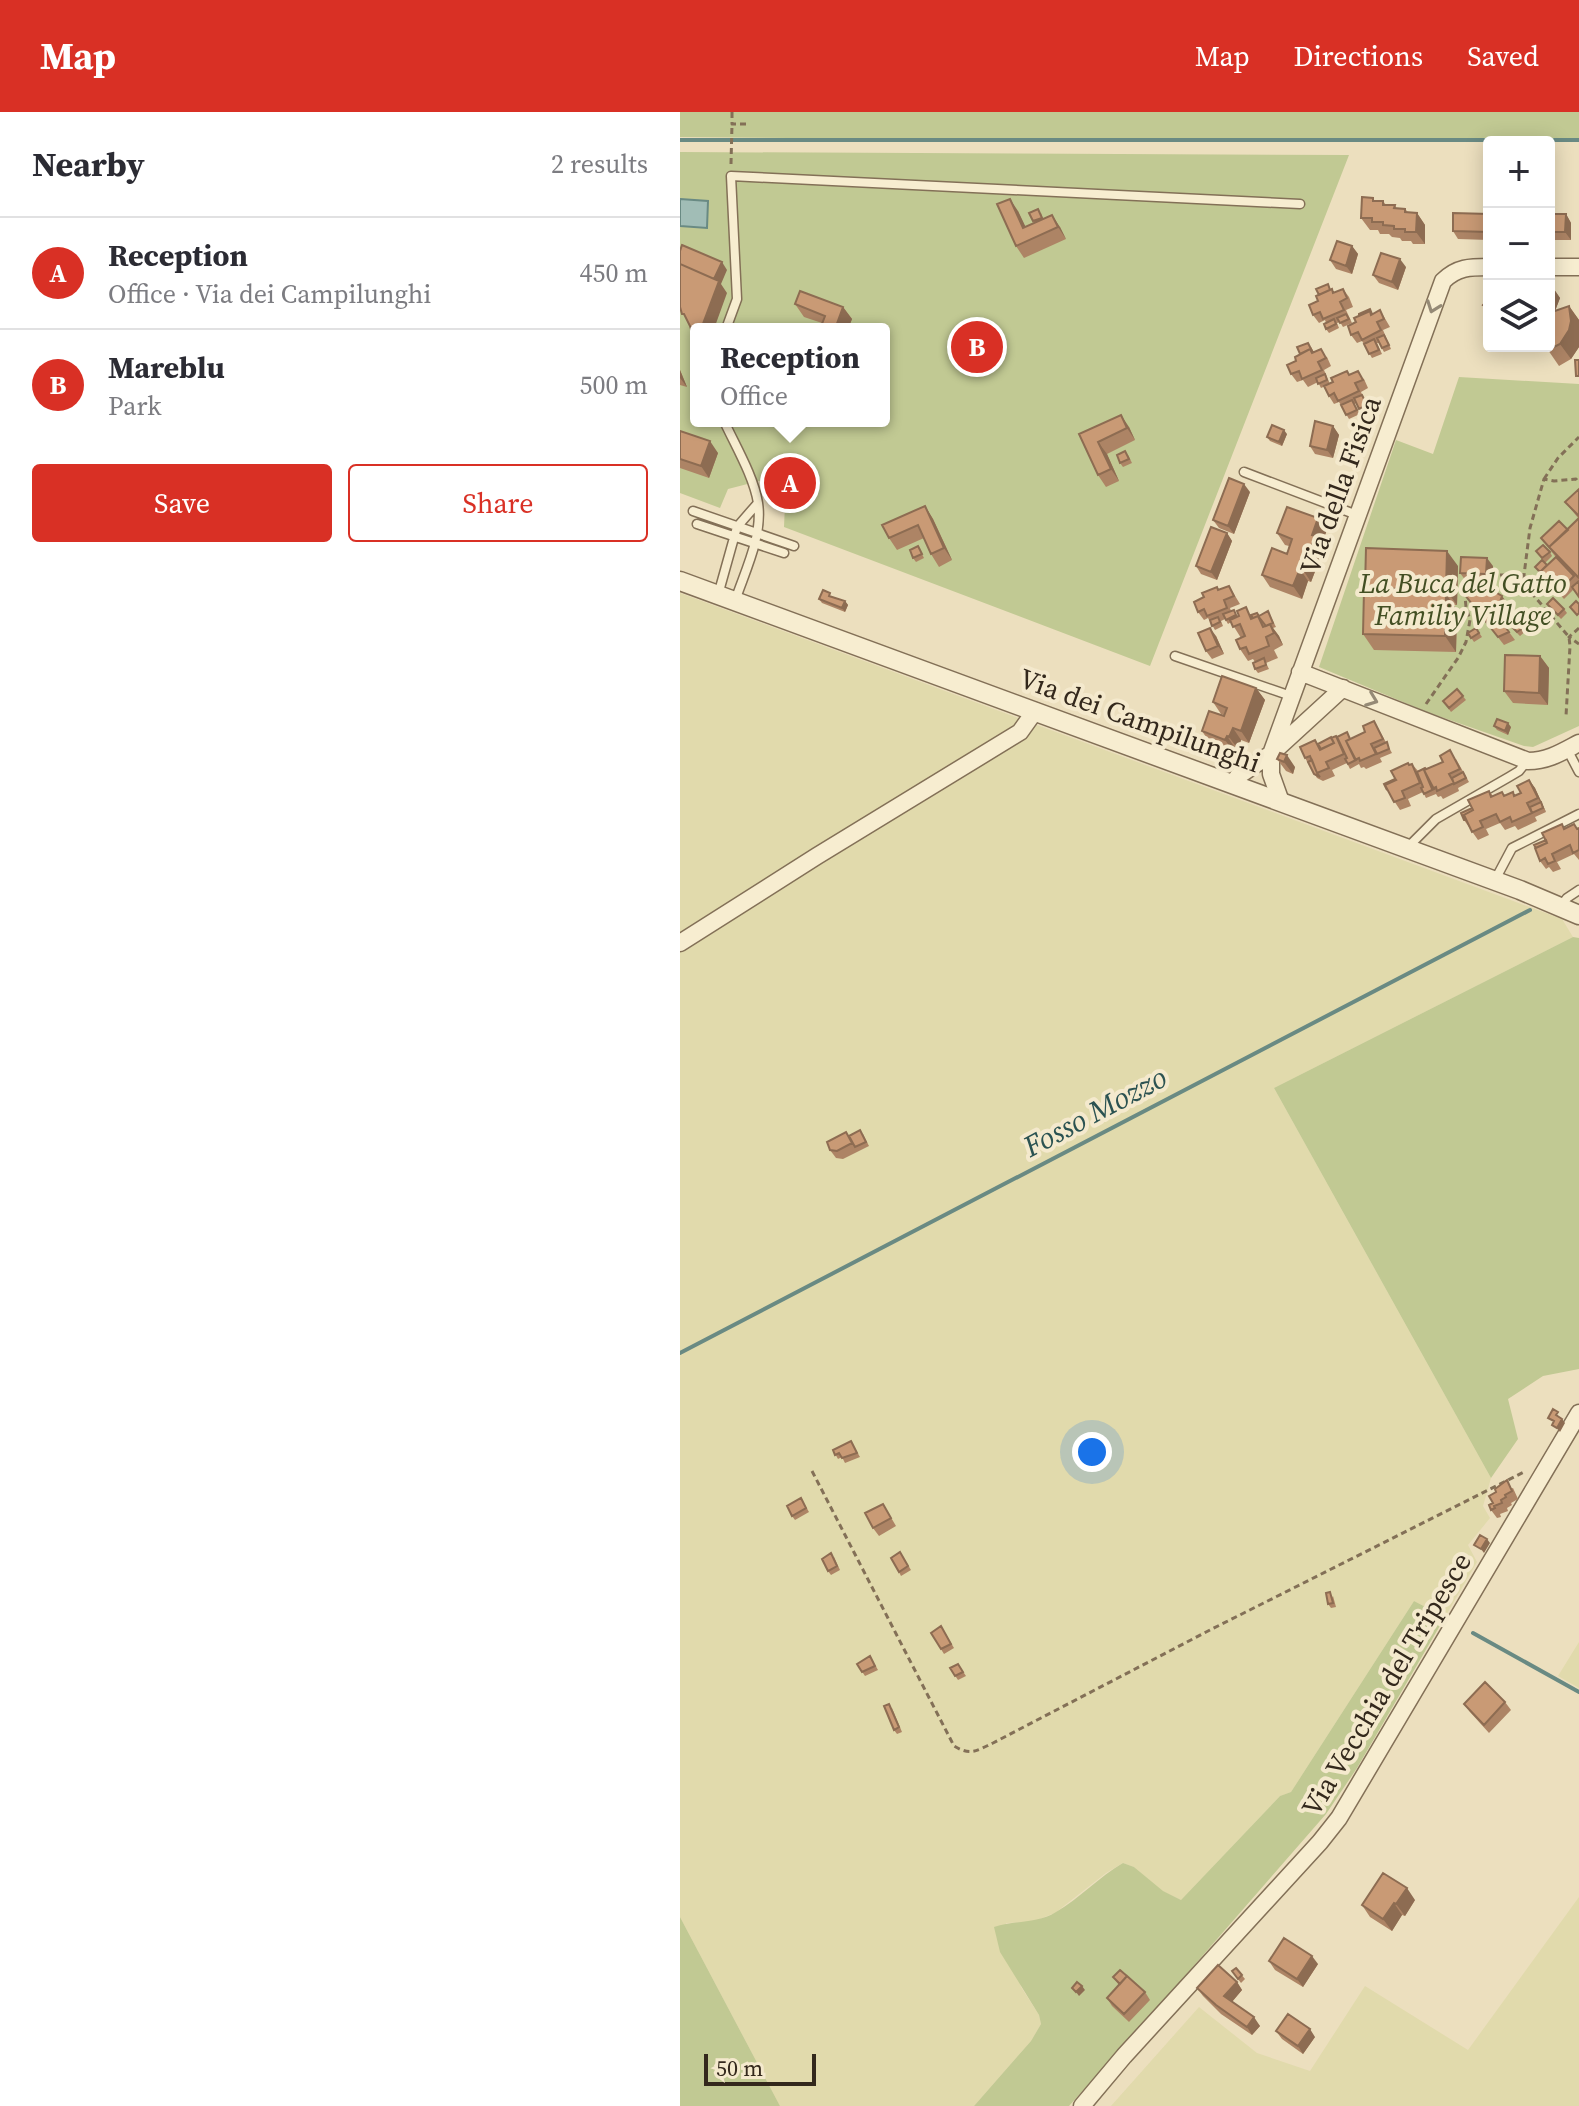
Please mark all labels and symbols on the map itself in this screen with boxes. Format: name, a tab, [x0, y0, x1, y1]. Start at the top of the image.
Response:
one-way arrow	[1427, 299, 1443, 313]
pin: B	[951, 317, 1003, 377]
street label: Via della Fisica	[1290, 390, 1390, 579]
pin: A	[764, 453, 816, 513]
park label: La Buca del Gatto Familiy Village	[1358, 564, 1567, 634]
street label: Via dei Campilunghi	[1014, 659, 1266, 781]
one-way arrow	[1365, 690, 1379, 707]
water label: Fosso Mozzo	[1015, 1057, 1174, 1167]
your location	[1072, 1432, 1112, 1472]
street label: Via Vecchia del Tripesce	[1292, 1545, 1480, 1823]
scale bar	[704, 2050, 816, 2086]

